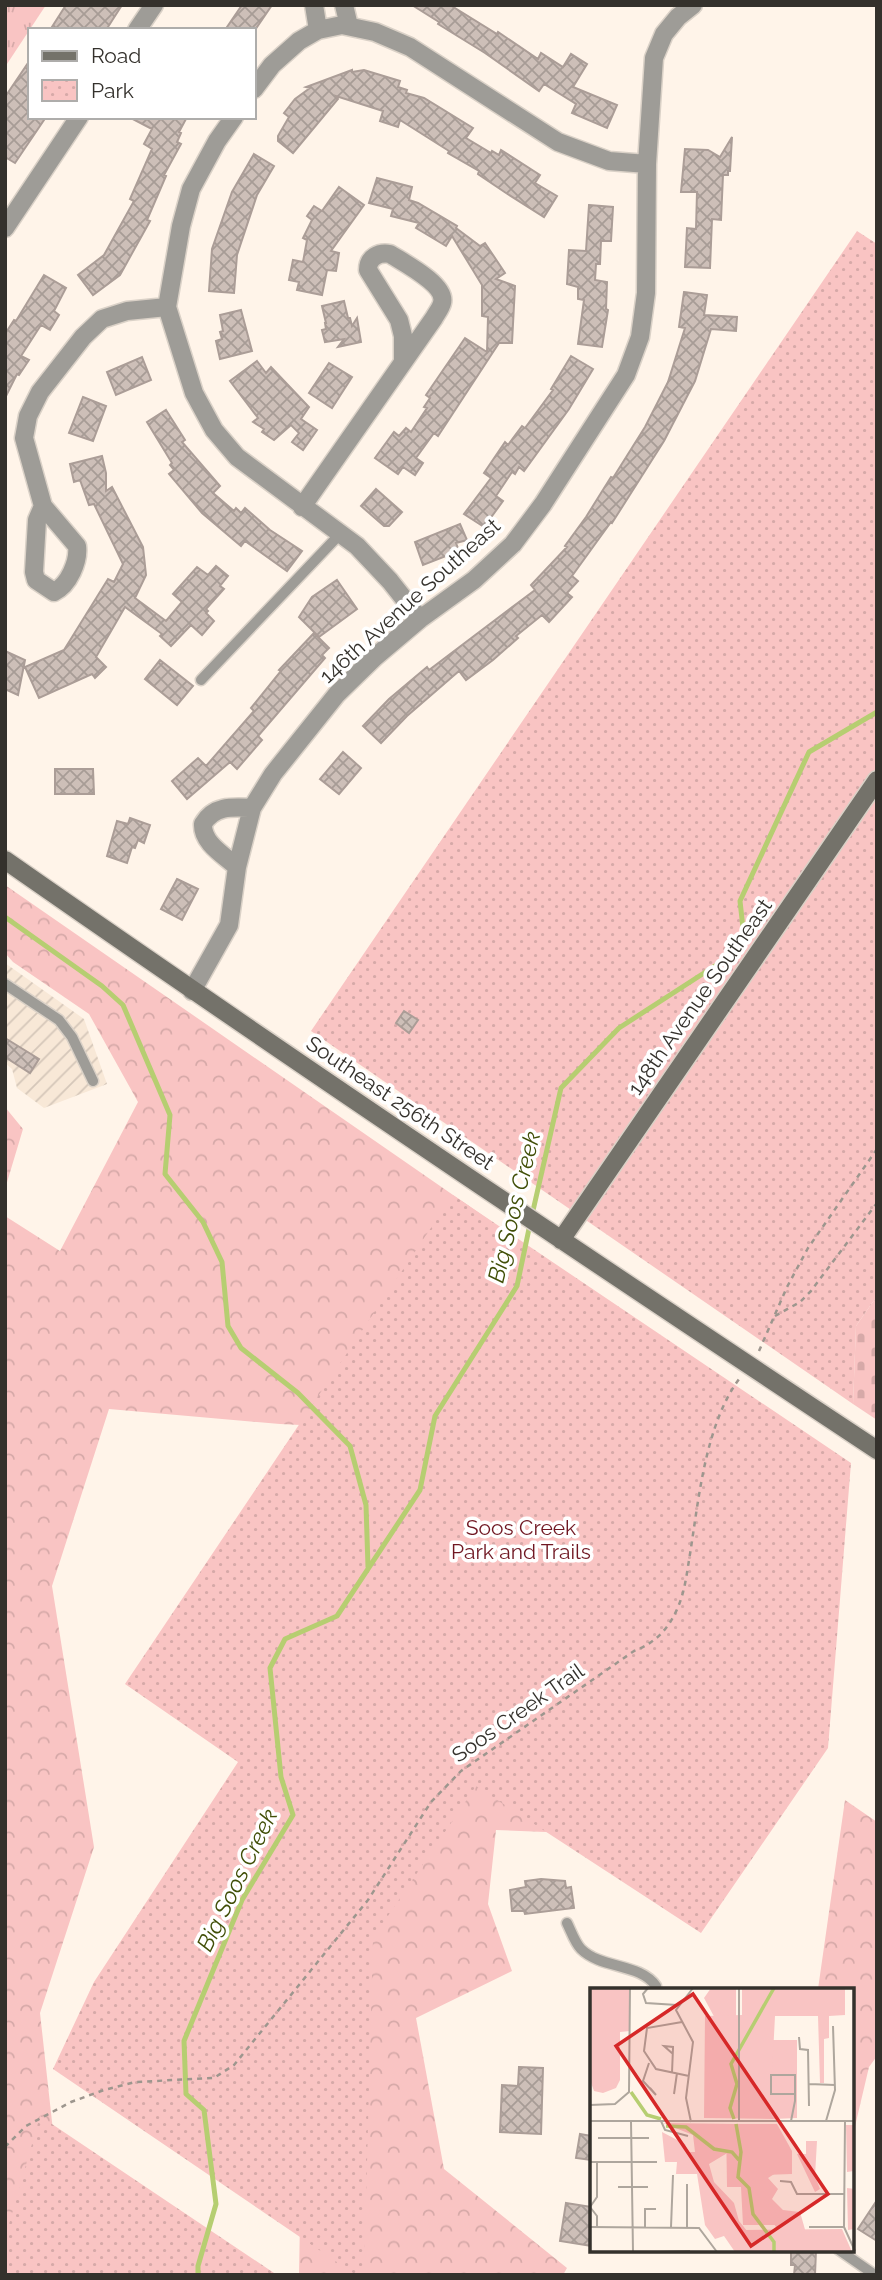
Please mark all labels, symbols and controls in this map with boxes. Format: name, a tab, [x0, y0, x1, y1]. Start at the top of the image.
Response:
legend	[28, 28, 256, 119]
text: Road	[91, 43, 141, 68]
text: Park	[91, 78, 134, 103]
street label: 146th Avenue Southeast	[314, 513, 505, 688]
street label: 148th Avenue Southeast	[622, 894, 777, 1100]
street label: Southeast 256th Street	[302, 1030, 499, 1175]
water label: Big Soos Creek	[482, 1128, 545, 1285]
park label: Soos Creek Park and Trails	[451, 1515, 591, 1564]
street label: Soos Creek Trail	[447, 1658, 589, 1767]
water label: Big Soos Creek	[190, 1804, 283, 1955]
inset map	[590, 1988, 854, 2252]

